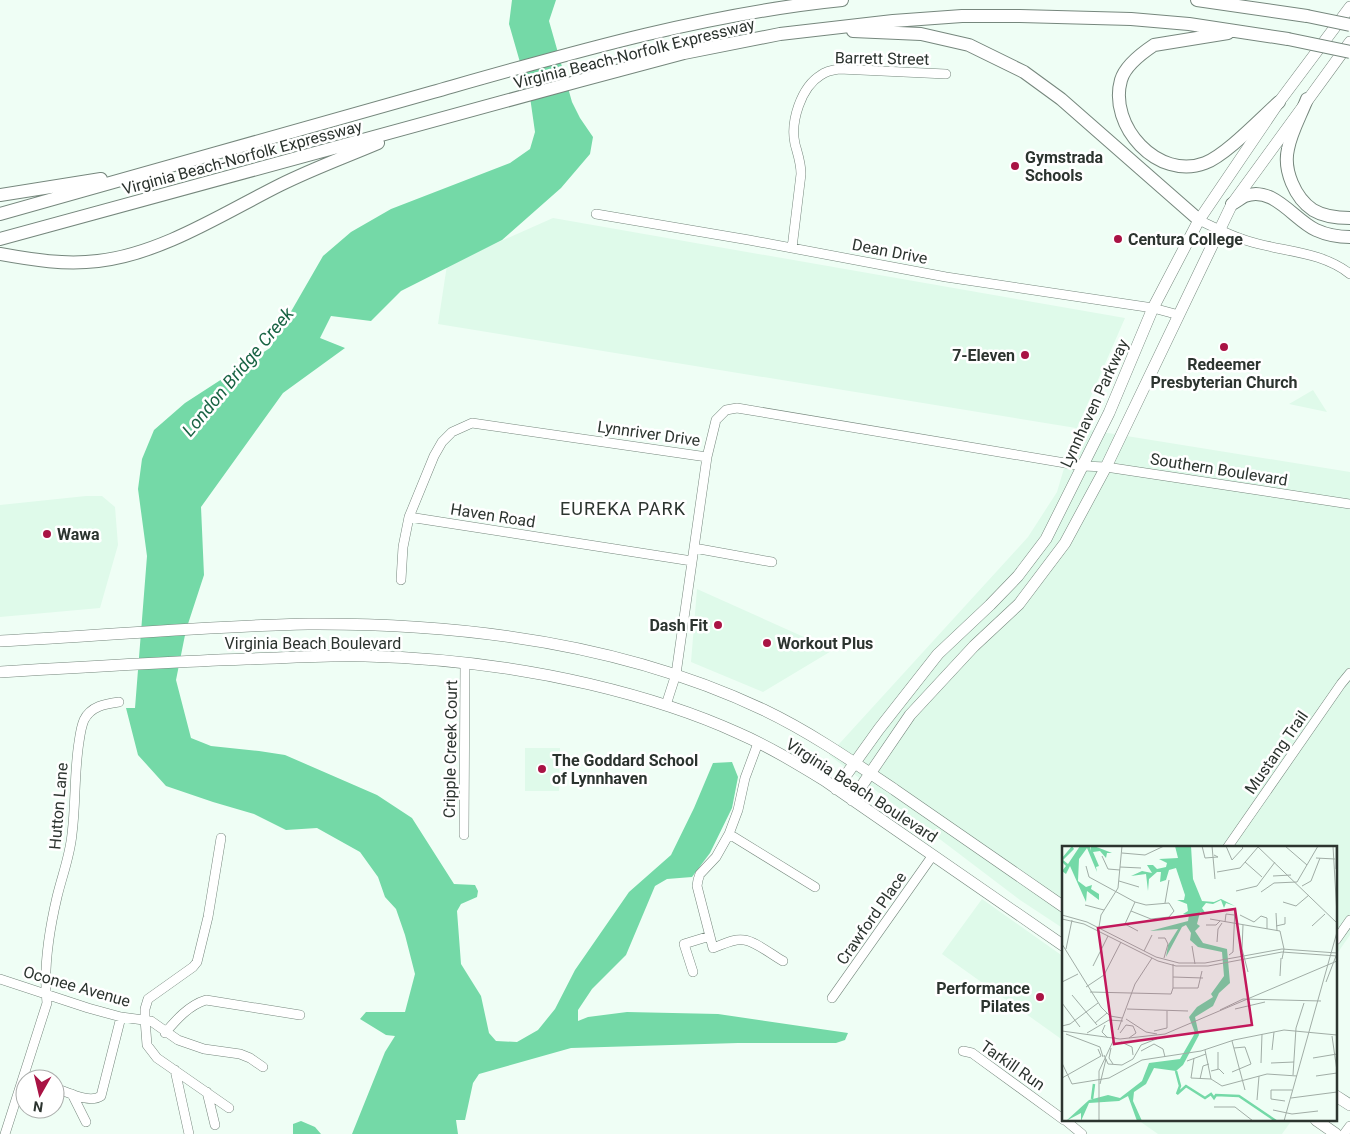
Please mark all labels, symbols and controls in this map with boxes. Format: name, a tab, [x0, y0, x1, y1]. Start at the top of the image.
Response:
street label: Virginia Beach-Norfolk Expressway	[512, 14, 757, 93]
street label: Barrett Street	[835, 48, 929, 69]
street label: Virginia Beach-Norfolk Expressway	[120, 116, 365, 199]
place label: Gymstrada Schools	[1025, 148, 1104, 185]
marker: Gymstrada Schools	[1009, 160, 1021, 172]
place label: Centura College	[1128, 230, 1243, 249]
marker: Centura College	[1112, 233, 1124, 245]
street label: Dean Drive	[851, 235, 929, 268]
water label: London Bridge Creek	[178, 302, 298, 440]
street label: Lynnhaven Parkway	[1056, 336, 1133, 470]
marker: Redeemer Presbyterian Church	[1218, 341, 1230, 353]
place label: 7-Eleven	[952, 346, 1015, 365]
marker: 7-Eleven	[1019, 349, 1031, 361]
place label: Redeemer Presbyterian Church	[1151, 355, 1297, 392]
street label: Lynnriver Drive	[596, 417, 702, 450]
street label: Southern Boulevard	[1149, 449, 1289, 490]
district label: EUREKA PARK	[560, 498, 686, 519]
street label: Haven Road	[449, 499, 537, 532]
place label: Wawa	[57, 525, 100, 544]
marker: Wawa	[41, 528, 53, 540]
place label: Dash Fit	[649, 616, 709, 635]
marker: Dash Fit	[712, 619, 724, 631]
street label: Virginia Beach Boulevard	[225, 634, 401, 653]
place label: Workout Plus	[777, 634, 873, 653]
marker: Workout Plus	[761, 637, 773, 649]
street label: Cripple Creek Court	[440, 680, 461, 818]
street label: Mustang Trail	[1241, 707, 1312, 797]
street label: Virginia Beach Boulevard	[782, 734, 941, 847]
place label: The Goddard School of Lynnhaven	[552, 751, 698, 788]
street label: Hutton Lane	[45, 762, 72, 850]
marker: The Goddard School of Lynnhaven	[536, 763, 548, 775]
inset map	[1062, 846, 1338, 1122]
street label: Crawford Place	[832, 868, 910, 968]
street label: Oconee Avenue	[21, 962, 133, 1011]
place label: Performance Pilates	[936, 979, 1030, 1016]
marker: Performance Pilates	[1034, 991, 1046, 1003]
street label: Tarkill Run	[977, 1036, 1048, 1094]
north arrow	[15, 1069, 65, 1119]
text: N	[32, 1098, 44, 1115]

